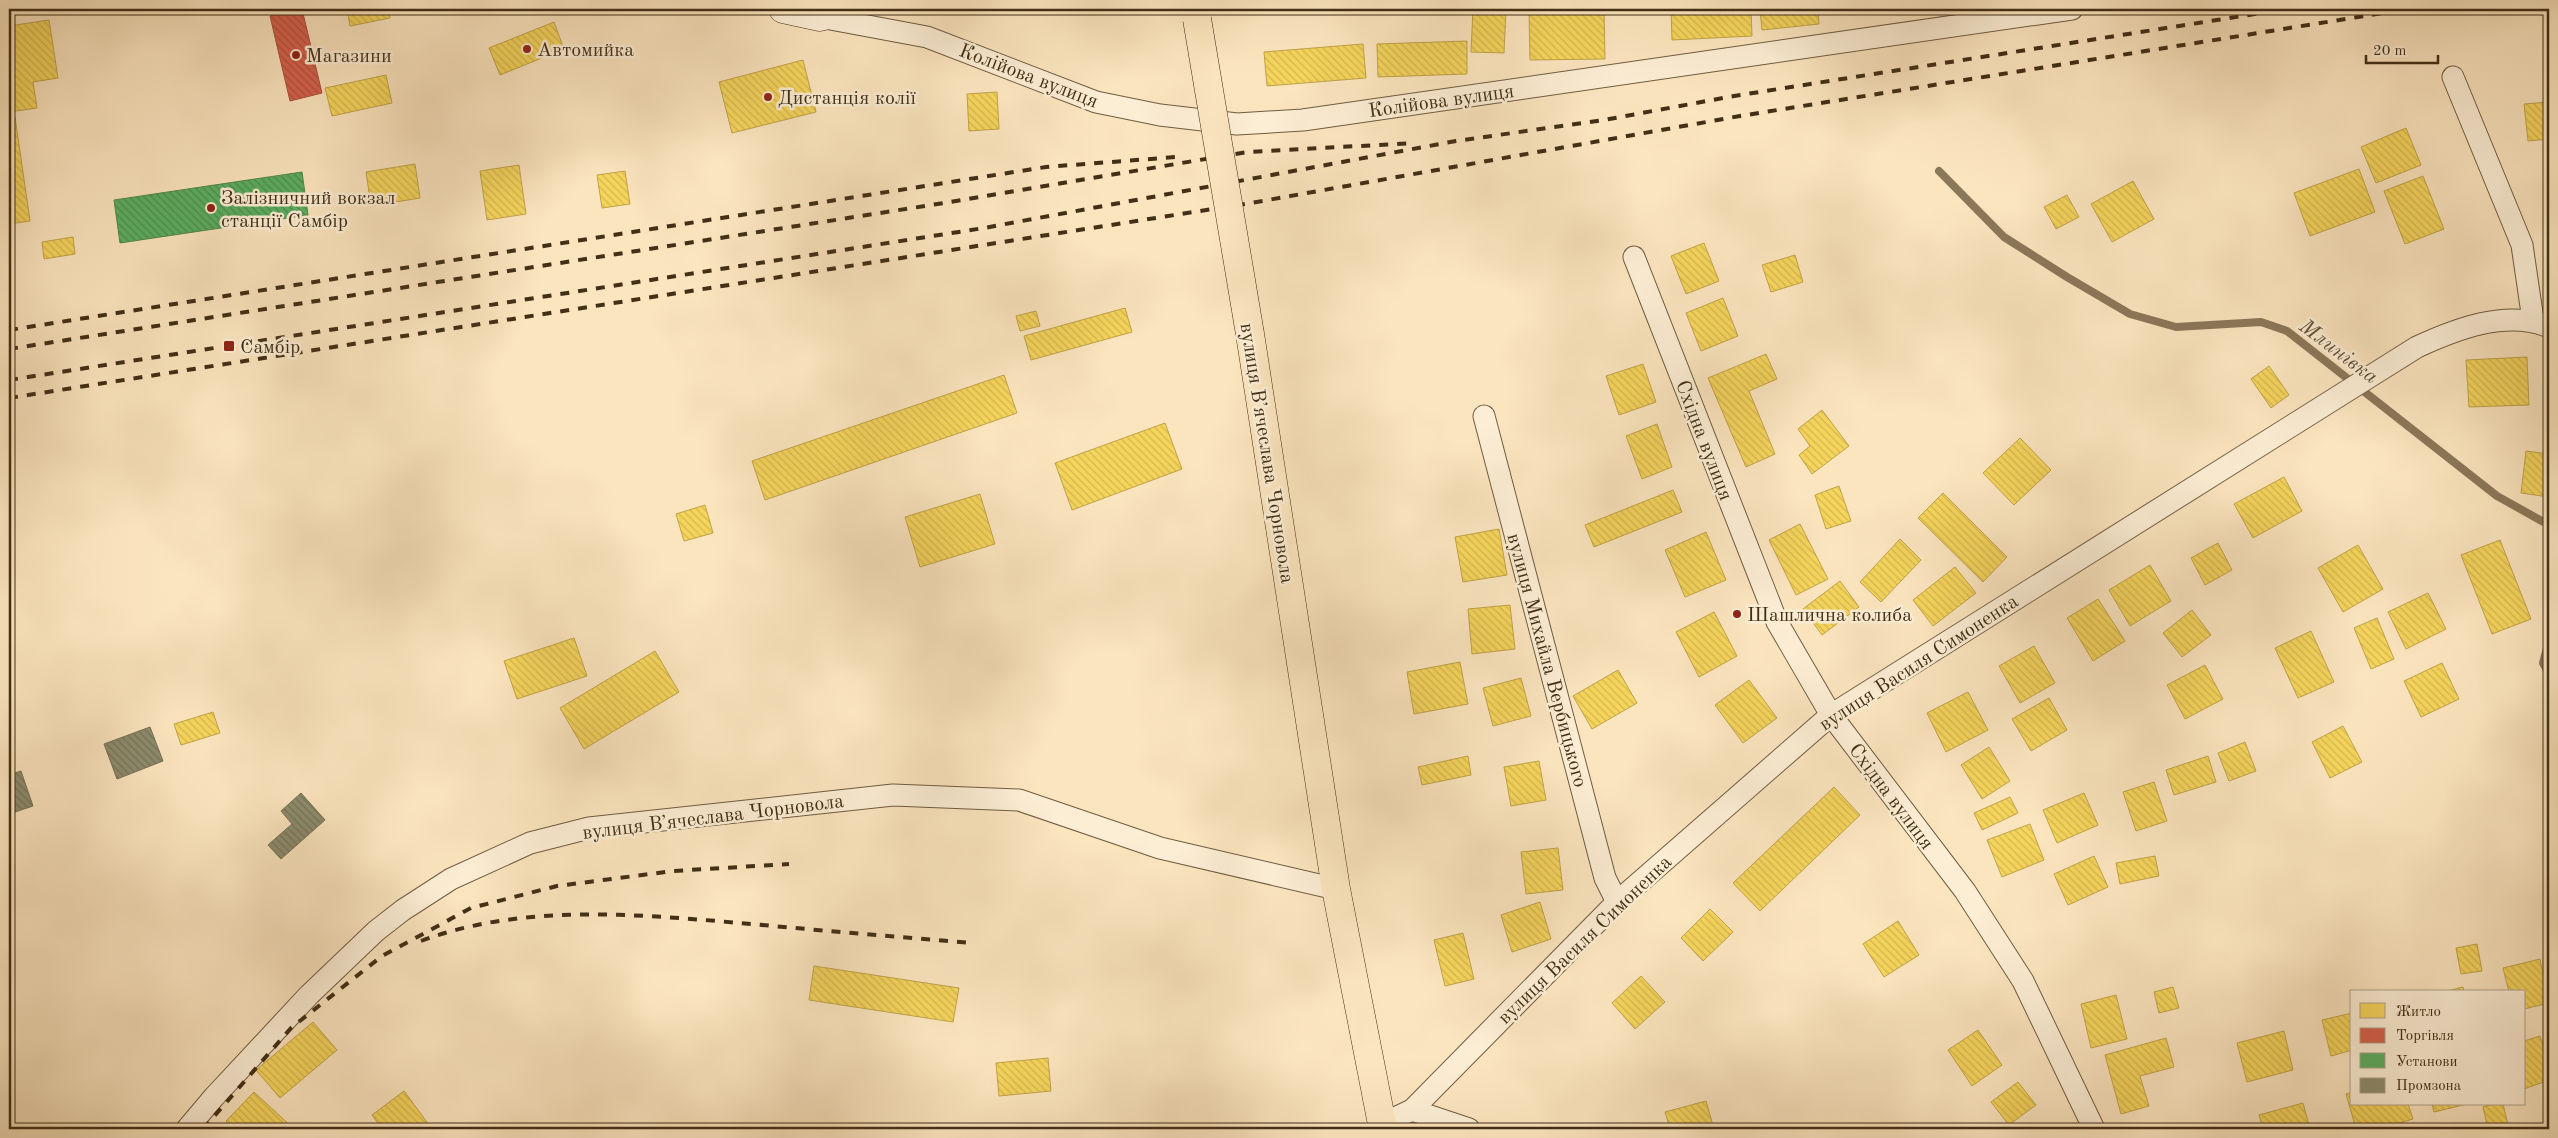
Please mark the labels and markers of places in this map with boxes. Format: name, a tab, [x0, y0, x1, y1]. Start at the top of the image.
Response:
place label: Автомийка	[537, 41, 634, 61]
marker: Автомийка	[521, 43, 533, 55]
place label: Магазини	[306, 47, 392, 67]
marker: Магазини	[290, 49, 302, 61]
place label: Дистанція колії	[778, 89, 916, 109]
marker: Дистанція колії	[762, 91, 774, 103]
place label: Залізничний вокзал станції Самбір	[221, 189, 396, 232]
marker: Залізничний вокзал станції Самбір	[205, 202, 217, 214]
place label: Самбір	[240, 338, 300, 358]
marker: Самбір	[222, 339, 236, 353]
place label: Шашлична колиба	[1747, 606, 1912, 626]
marker: Шашлична колиба	[1731, 608, 1743, 620]

